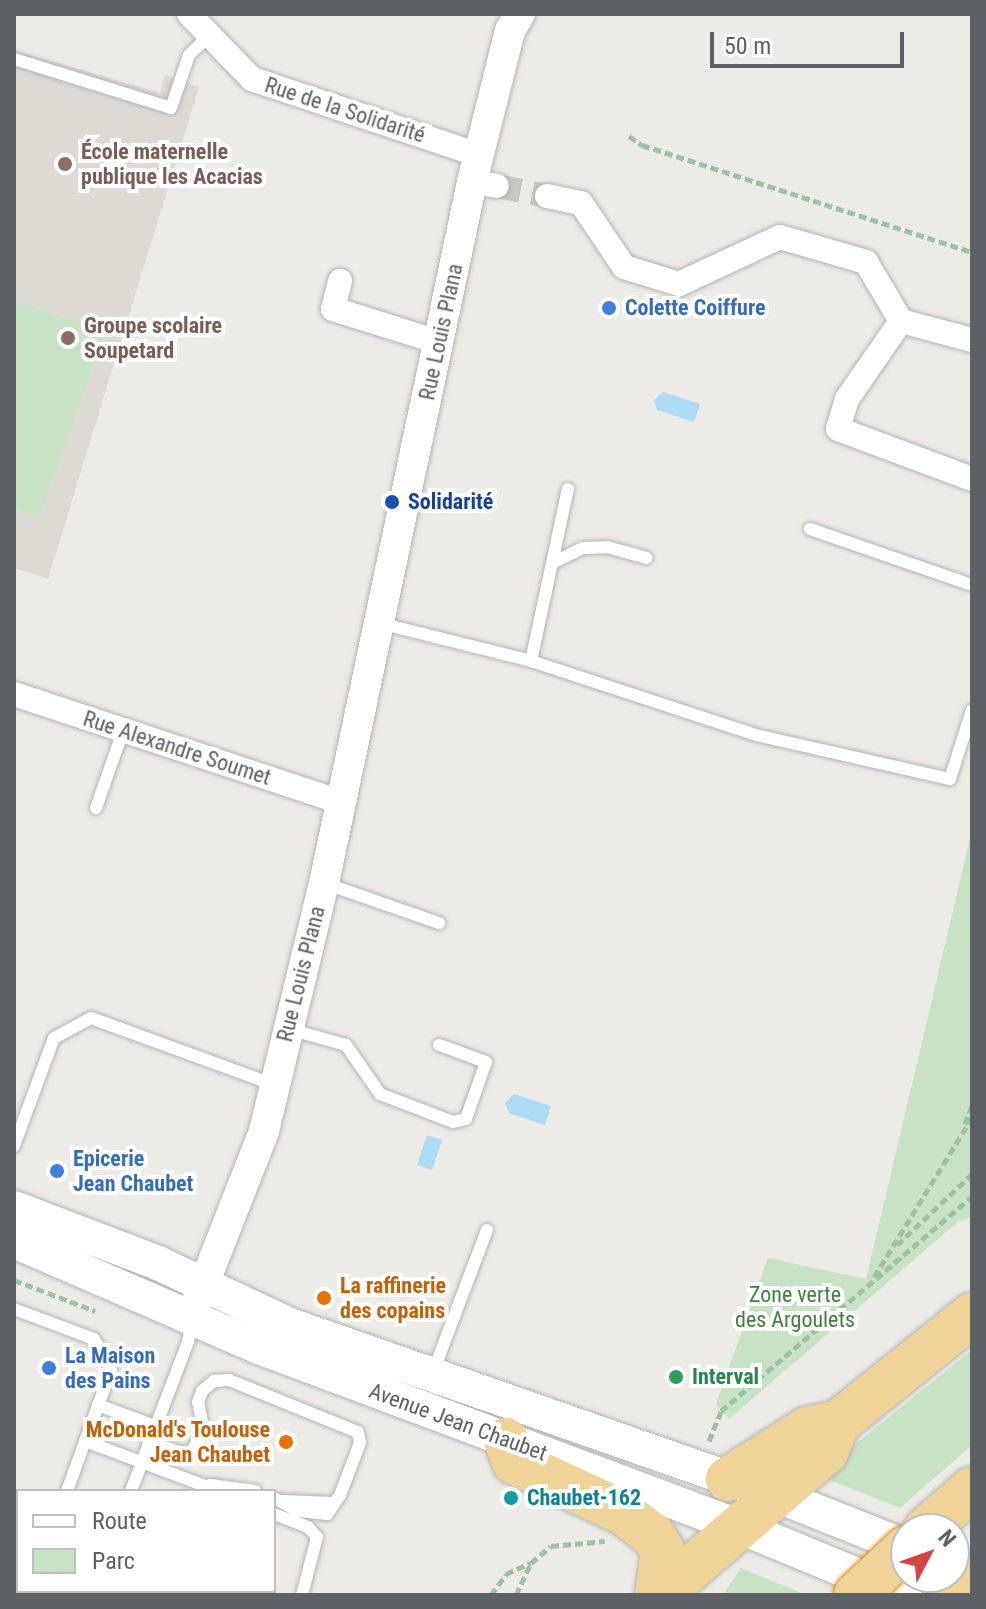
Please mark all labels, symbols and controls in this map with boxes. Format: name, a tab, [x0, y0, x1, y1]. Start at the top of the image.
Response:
scale bar	[714, 16, 908, 66]
text: 50 m	[724, 32, 771, 60]
street label: Rue de la Solidarité	[261, 72, 429, 148]
place label: École maternelle publique les Acacias	[81, 138, 263, 190]
marker: École maternelle publique les Acacias	[56, 155, 74, 173]
street label: Rue Louis Plana	[414, 261, 468, 403]
place label: Colette Coiffure	[625, 295, 766, 321]
marker: Colette Coiffure	[600, 299, 618, 317]
place label: Groupe scolaire Soupetard	[84, 312, 222, 364]
marker: Groupe scolaire Soupetard	[59, 329, 77, 347]
place label: Solidarité	[408, 489, 493, 515]
marker: Solidarité	[383, 493, 401, 511]
street label: Rue Alexandre Soumet	[80, 705, 274, 791]
street label: Rue Louis Plana	[271, 903, 331, 1045]
place label: Epicerie Jean Chaubet	[73, 1145, 193, 1196]
marker: Epicerie Jean Chaubet	[48, 1162, 66, 1180]
place label: La raffinerie des copains	[340, 1272, 446, 1324]
park label: Zone verte des Argoulets	[735, 1281, 855, 1332]
marker: La raffinerie des copains	[315, 1289, 333, 1307]
place label: La Maison des Pains	[65, 1342, 155, 1394]
marker: La Maison des Pains	[40, 1359, 58, 1377]
place label: Interval	[692, 1364, 759, 1390]
marker: Interval	[667, 1368, 685, 1386]
street label: Avenue Jean Chaubet	[365, 1378, 551, 1466]
place label: McDonald's Toulouse Jean Chaubet	[85, 1416, 270, 1468]
marker: McDonald's Toulouse Jean Chaubet	[277, 1433, 295, 1451]
place label: Chaubet-162	[527, 1485, 641, 1511]
legend	[16, 1489, 276, 1593]
marker: Chaubet-162	[502, 1489, 520, 1507]
text: Route	[92, 1507, 147, 1535]
north arrow	[890, 1513, 970, 1593]
text: N	[933, 1525, 961, 1552]
text: Parc	[92, 1547, 135, 1575]

